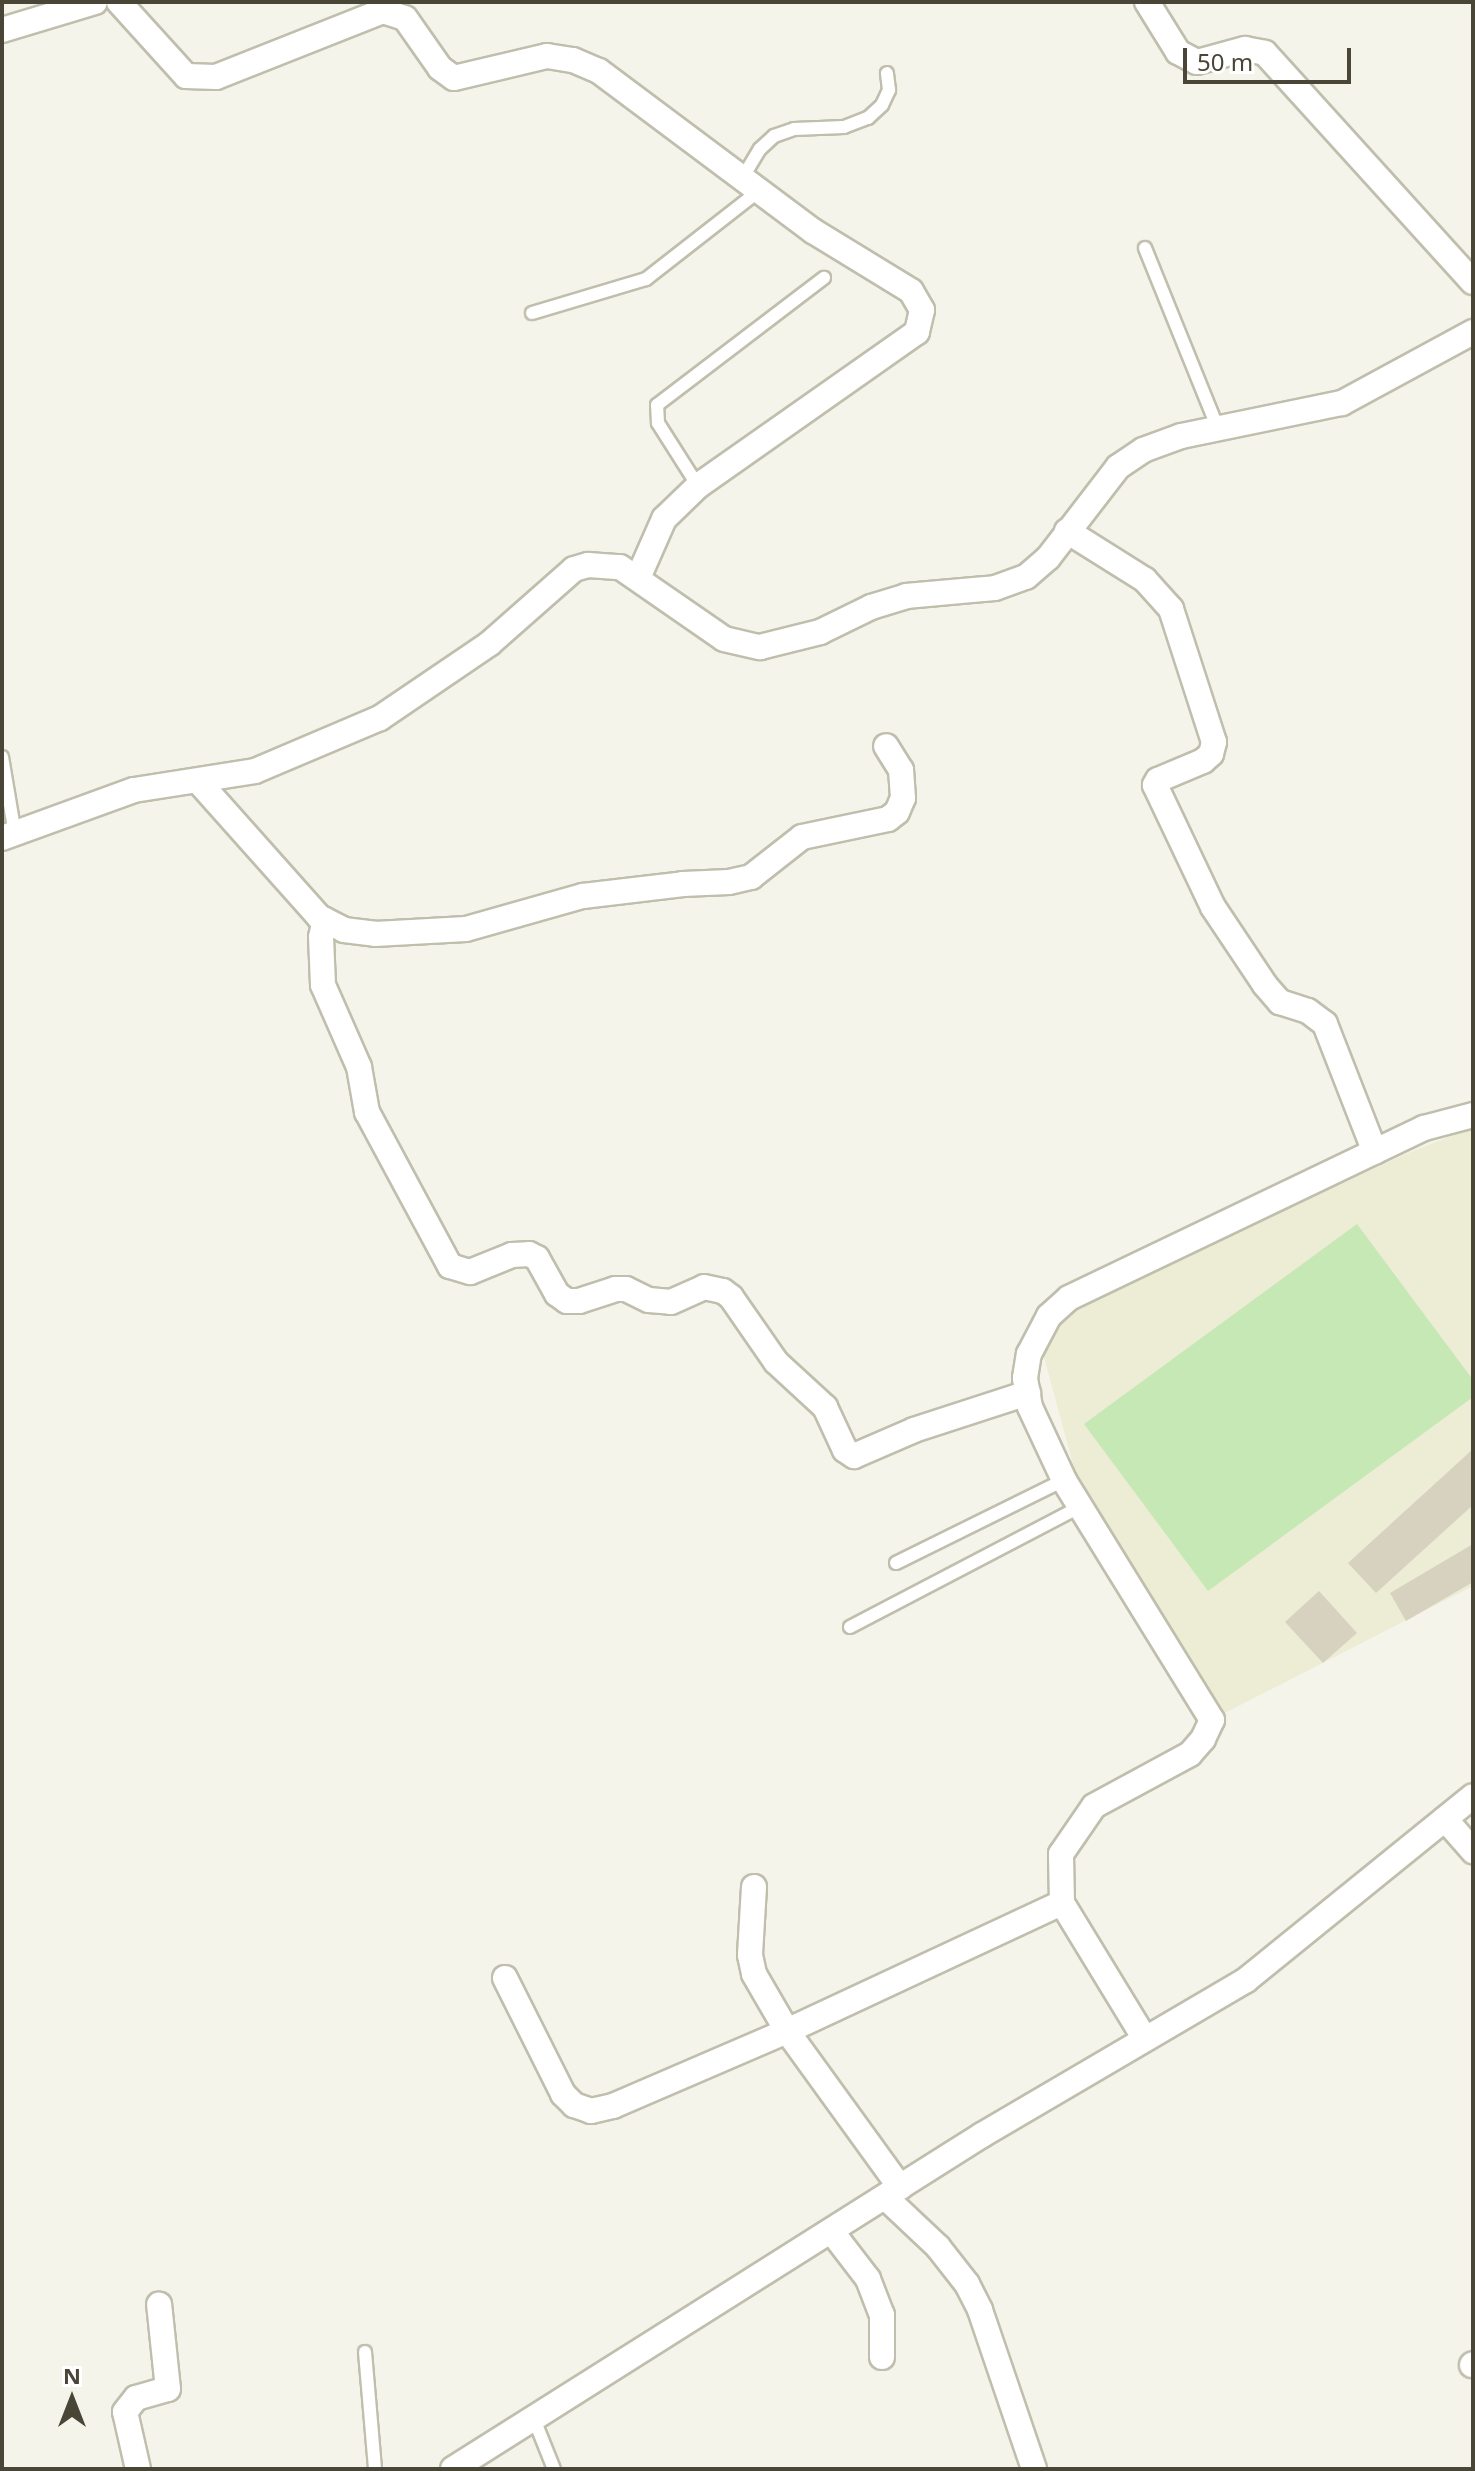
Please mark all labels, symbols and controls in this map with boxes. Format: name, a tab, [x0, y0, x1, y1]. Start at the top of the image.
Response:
scale bar	[1187, 32, 1355, 82]
text: 50 m	[1197, 45, 1253, 78]
north arrow	[32, 2359, 112, 2439]
text: N	[63, 2360, 81, 2390]

